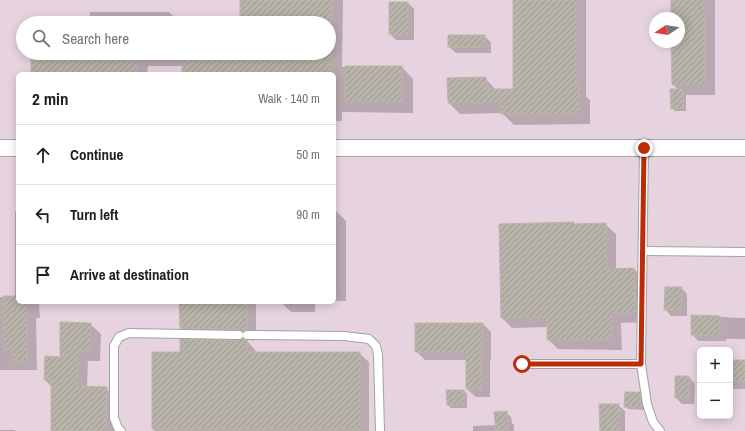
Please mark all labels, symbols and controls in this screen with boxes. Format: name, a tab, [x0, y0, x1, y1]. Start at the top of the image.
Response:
north arrow	[649, 12, 685, 48]
search box	[16, 16, 336, 60]
icon: search	[30, 27, 52, 49]
text: Search here	[62, 28, 129, 49]
text: 2 min	[32, 87, 68, 110]
text: Walk · 140 m	[258, 90, 320, 107]
route end	[635, 139, 653, 157]
icon: ahead	[32, 144, 54, 166]
text: Continue	[70, 144, 123, 165]
text: 50 m	[296, 146, 320, 163]
icon: left	[32, 204, 54, 226]
text: Turn left	[70, 204, 118, 225]
text: 90 m	[296, 206, 320, 223]
icon: arrive	[32, 264, 54, 286]
text: Arrive at destination	[70, 264, 189, 285]
map controls	[697, 347, 733, 419]
button: +	[697, 347, 733, 383]
route start	[513, 355, 531, 373]
button: −	[697, 383, 733, 419]

